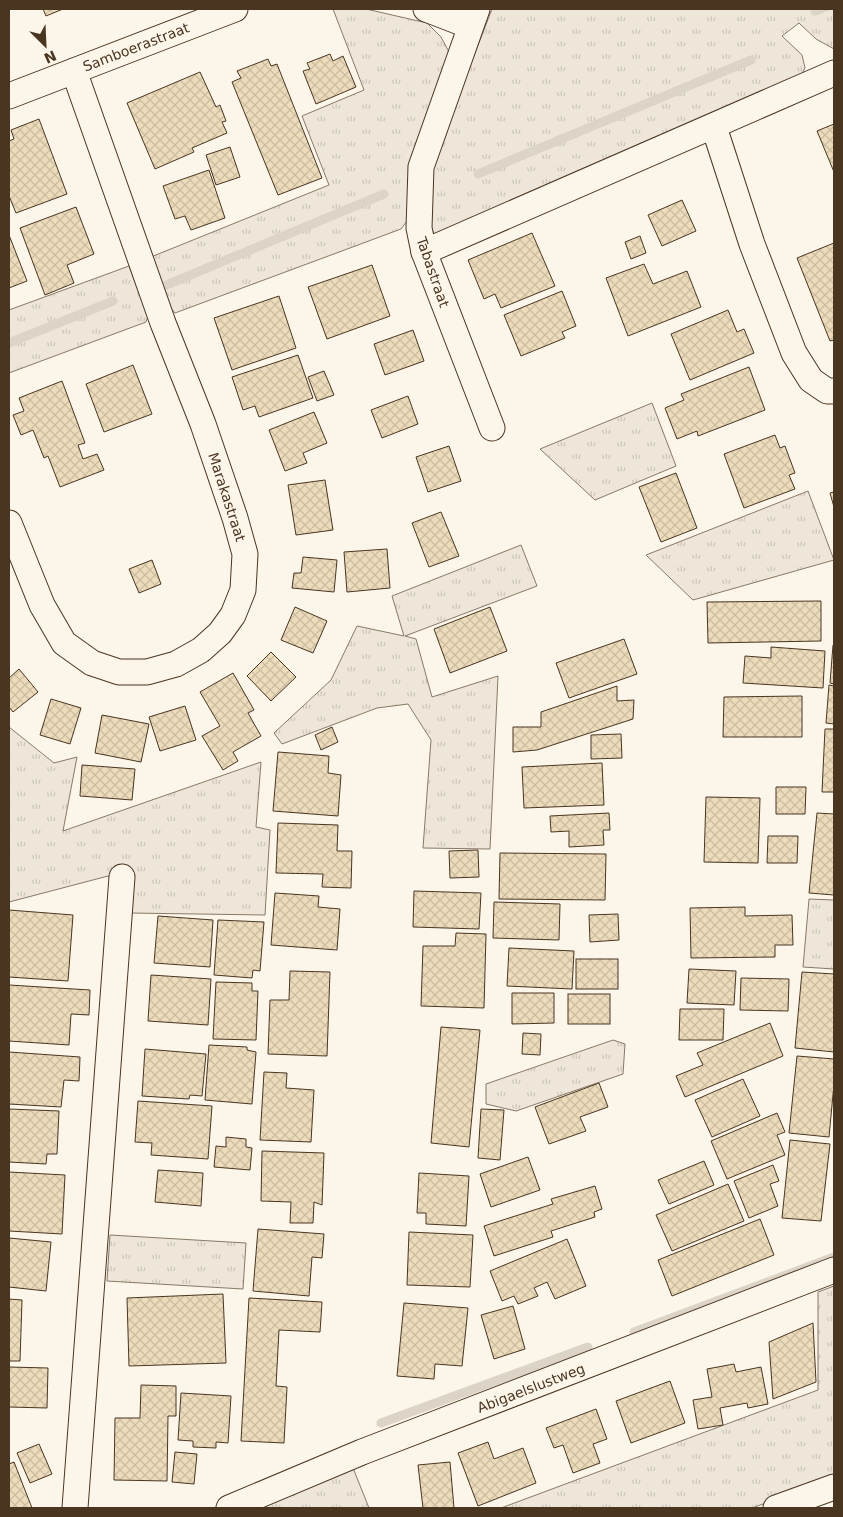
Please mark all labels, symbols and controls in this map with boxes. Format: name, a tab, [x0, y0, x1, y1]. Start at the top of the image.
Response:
street label: Samboerastraat	[81, 19, 192, 75]
north arrow	[20, 20, 70, 70]
text: N	[42, 47, 59, 67]
street label: Tabastraat	[413, 234, 453, 310]
street label: Marakastraat	[205, 450, 249, 544]
street label: Abigaelslustweg	[475, 1360, 587, 1416]

